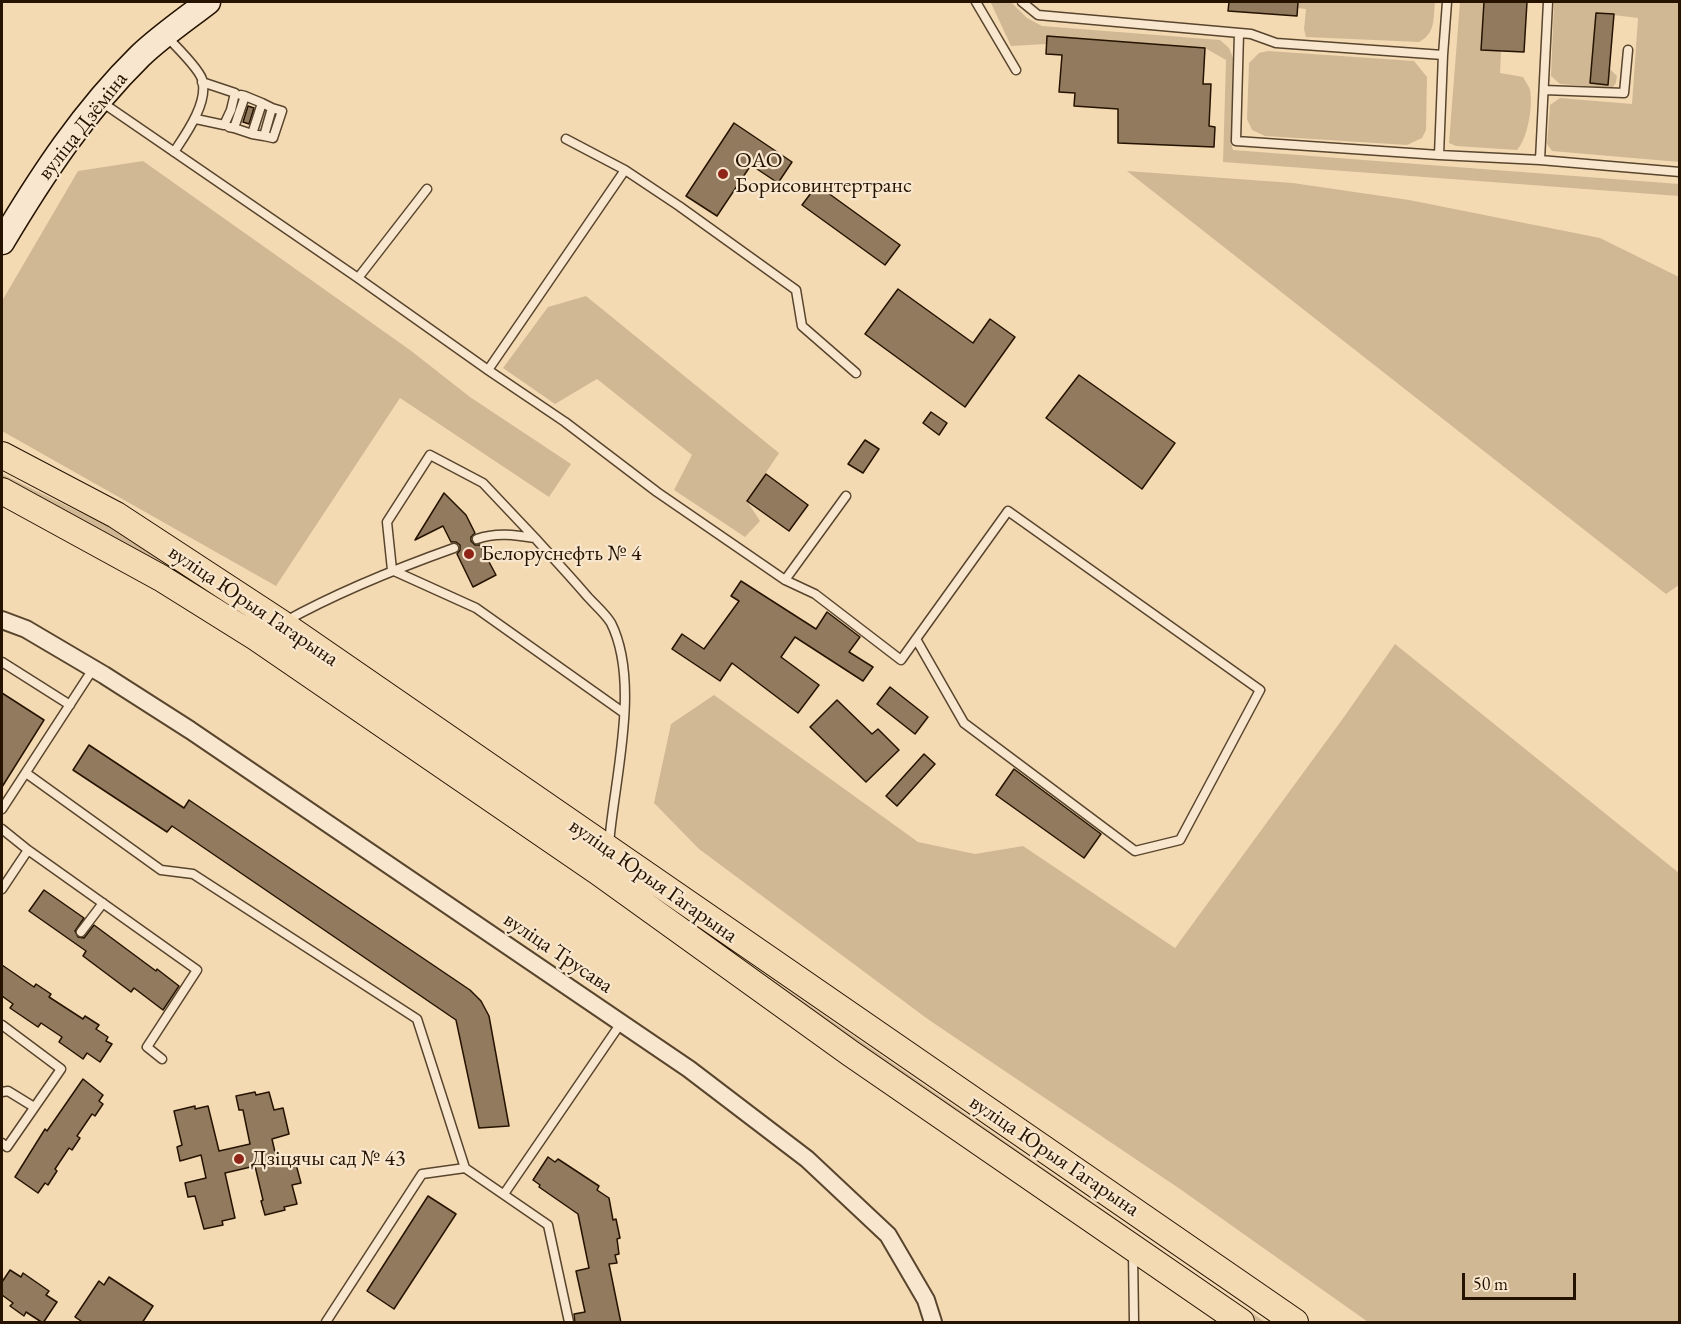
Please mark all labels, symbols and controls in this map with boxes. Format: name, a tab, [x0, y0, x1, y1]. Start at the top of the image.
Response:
street label: вуліца Дзёміна	[32, 66, 134, 186]
place label: ОАО Борисовинтертранс	[735, 148, 912, 200]
marker: ОАО Борисовинтертранс	[716, 167, 730, 181]
street label: вуліца Юрыя Гагарына	[163, 539, 343, 673]
place label: Белоруснефть № 4	[481, 541, 642, 567]
marker: Белоруснефть № 4	[462, 547, 476, 561]
street label: вуліца Юрыя Гагарына	[564, 813, 742, 949]
street label: вуліца Трусава	[498, 907, 618, 999]
street label: вуліца Юрыя Гагарына	[964, 1089, 1144, 1223]
place label: Дзіцячы сад № 43	[251, 1146, 406, 1172]
marker: Дзіцячы сад № 43	[232, 1152, 246, 1166]
scale bar	[1465, 1261, 1579, 1299]
text: 50 m	[1473, 1272, 1508, 1295]

